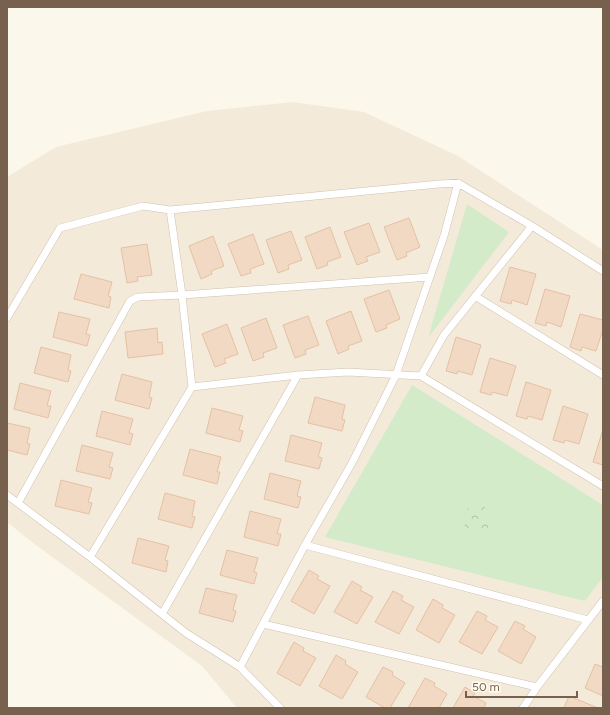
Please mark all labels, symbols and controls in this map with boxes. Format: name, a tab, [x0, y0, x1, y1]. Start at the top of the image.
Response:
scale bar	[466, 673, 577, 699]
text: 50 m	[472, 680, 500, 694]

